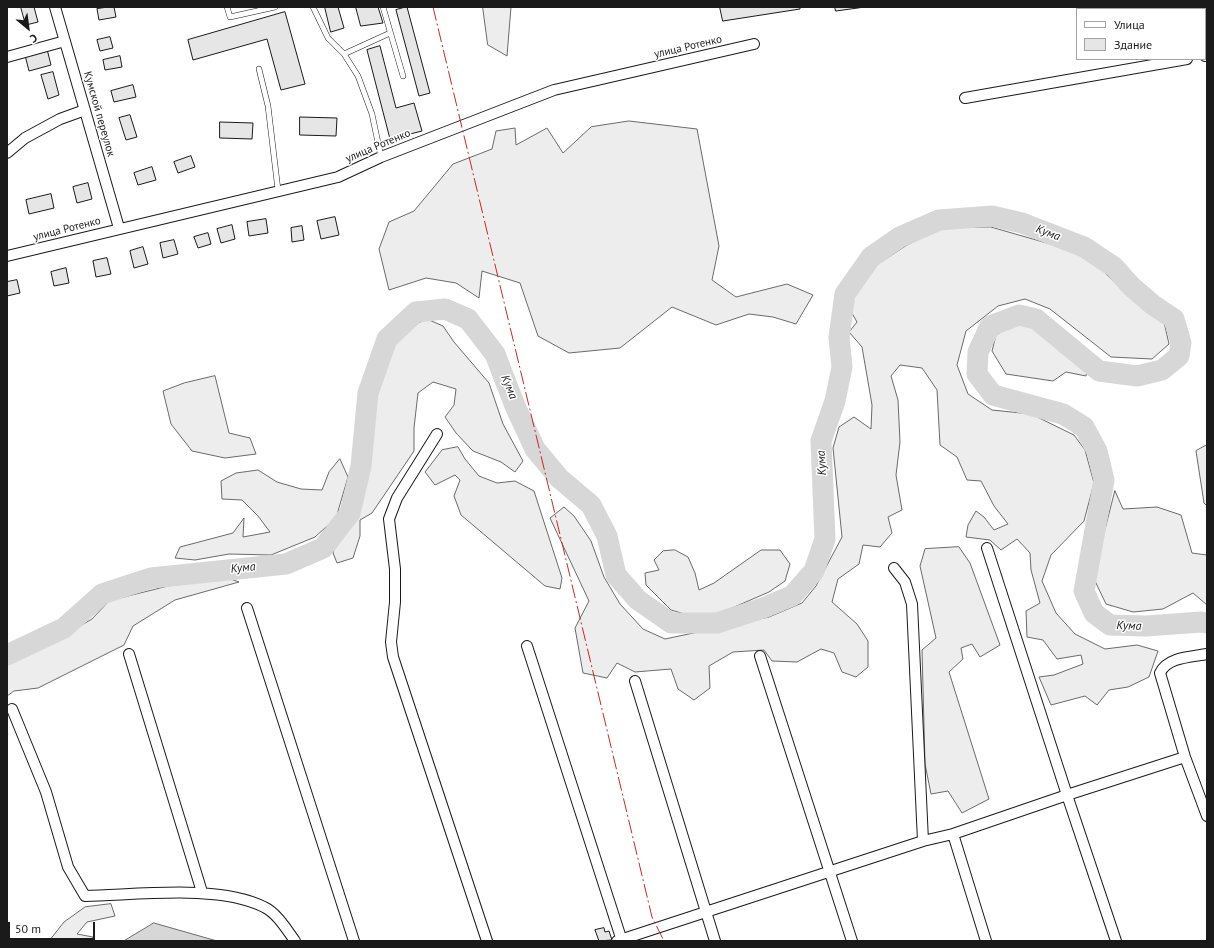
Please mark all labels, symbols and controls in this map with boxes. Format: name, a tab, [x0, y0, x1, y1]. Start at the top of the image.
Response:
north arrow	[8, 8, 48, 48]
legend	[1076, 8, 1206, 60]
text: Улица	[1114, 17, 1145, 32]
text: С	[28, 31, 40, 46]
street label: улица Ротенко	[653, 33, 723, 61]
text: Здание	[1114, 37, 1152, 52]
street label: Кумской переулок	[80, 70, 118, 158]
street label: улица Ротенко	[344, 126, 412, 166]
street label: улица Ротенко	[32, 214, 102, 244]
water label: Кума	[1034, 222, 1062, 244]
water label: Кума	[498, 373, 520, 401]
water label: Кума	[814, 450, 830, 476]
water label: Кума	[230, 560, 256, 576]
water label: Кума	[1116, 618, 1142, 634]
scale bar	[10, 914, 97, 940]
text: 50 m	[15, 921, 41, 936]

